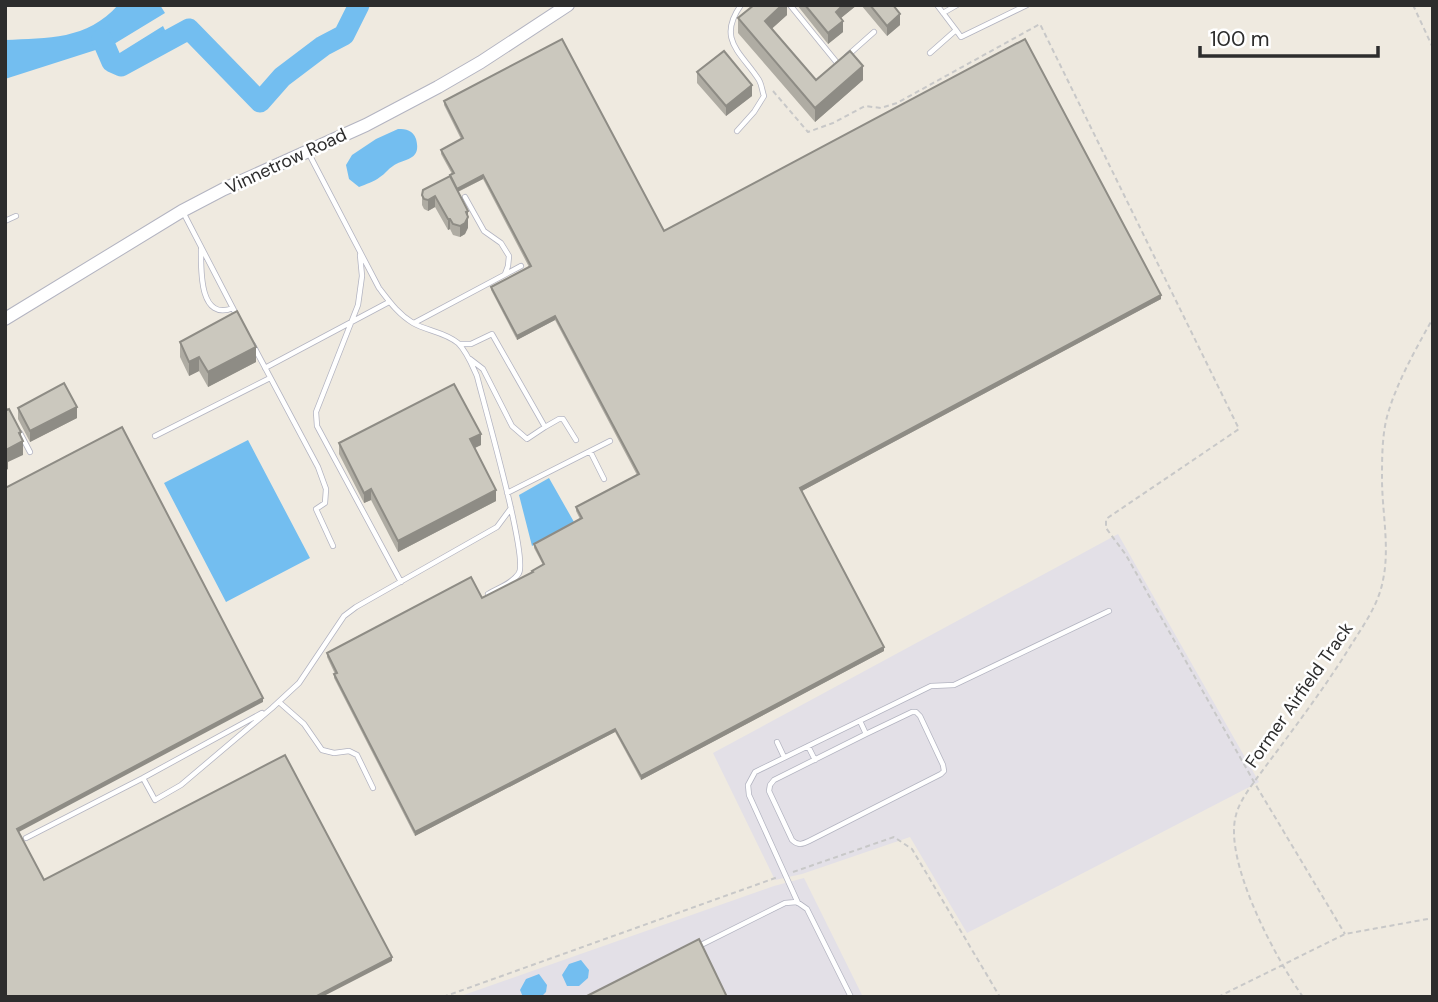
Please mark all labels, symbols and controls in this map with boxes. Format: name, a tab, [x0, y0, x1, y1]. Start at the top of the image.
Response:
scale bar	[1200, 14, 1378, 58]
text: 100 m	[1210, 25, 1270, 53]
street label: Vinnetrow Road	[222, 122, 350, 200]
street label: Former Airfield Track	[1240, 617, 1358, 773]

